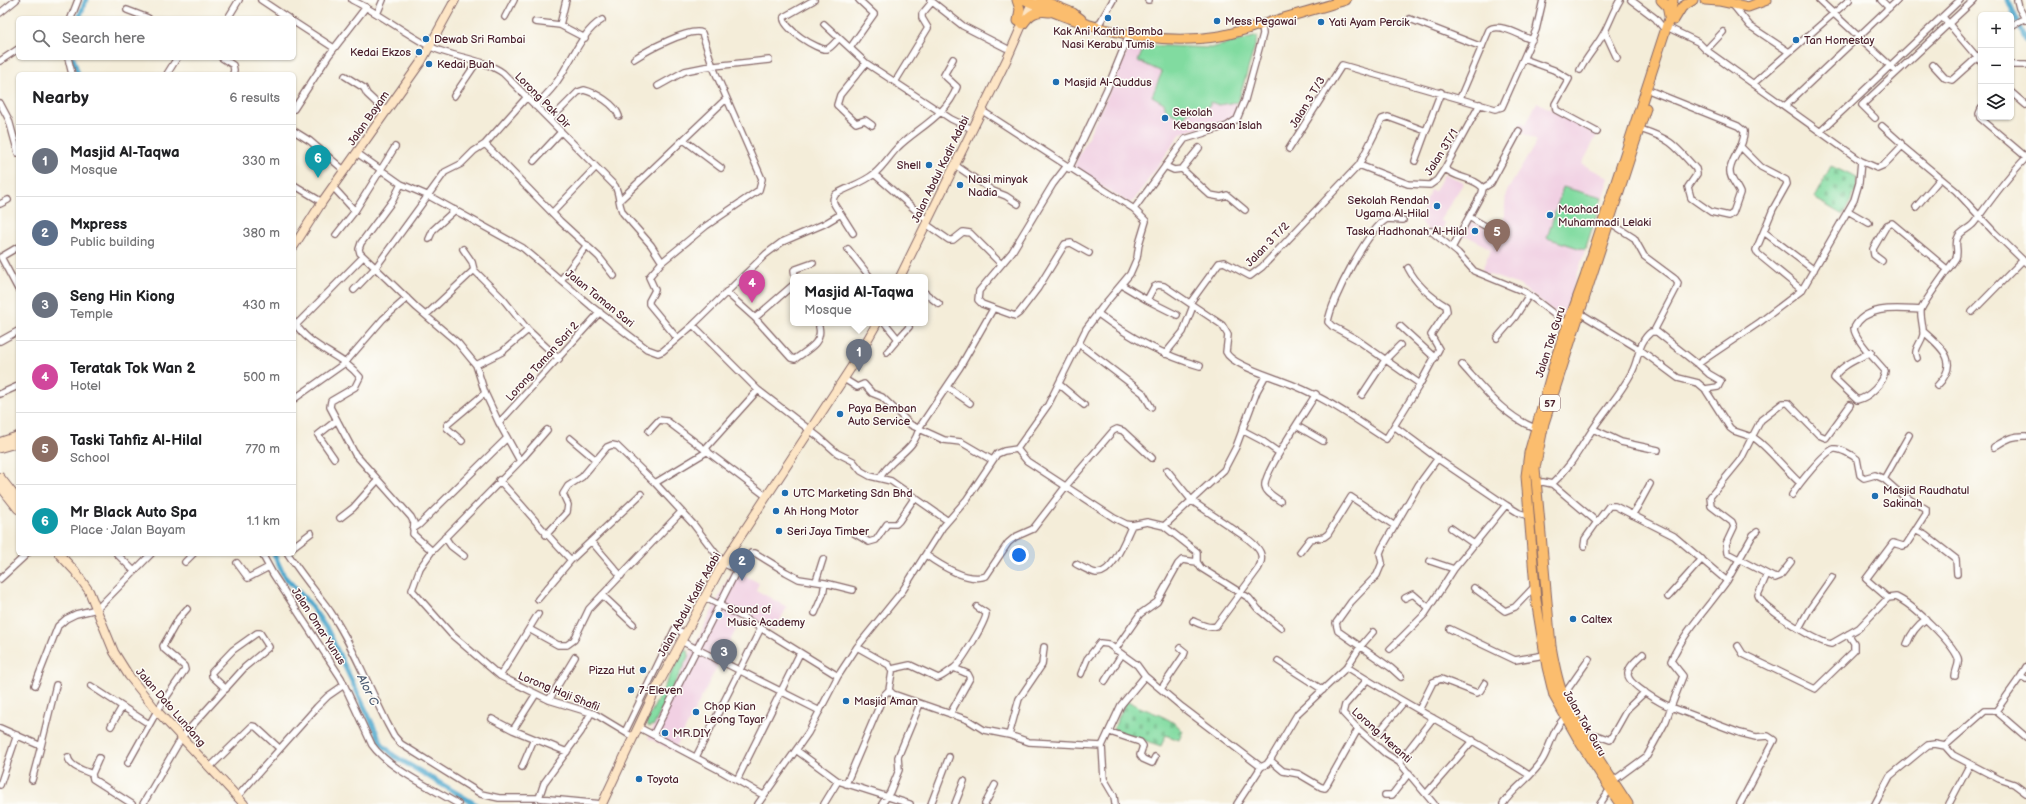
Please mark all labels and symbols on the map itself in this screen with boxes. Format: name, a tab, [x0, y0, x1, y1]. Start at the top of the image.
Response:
marker: Kak Ani Kantin Bomba Nasi Kerabu Tumis	[1103, 13, 1113, 23]
place label: Mess Pegawai	[1225, 15, 1297, 28]
marker: Mess Pegawai	[1212, 16, 1222, 26]
place label: Yati Ayam Percik	[1328, 16, 1410, 29]
marker: Yati Ayam Percik	[1316, 17, 1326, 27]
place label: Kak Ani Kantin Bomba Nasi Kerabu Tumis	[1053, 25, 1163, 51]
place label: Dewab Sri Rambai	[434, 33, 525, 46]
marker: Dewab Sri Rambai	[421, 34, 431, 44]
place label: Tan Homestay	[1804, 34, 1874, 47]
marker: Tan Homestay	[1791, 35, 1801, 45]
place label: Kedai Ekzos	[350, 46, 412, 59]
marker: Kedai Ekzos	[414, 47, 424, 57]
place label: Kedai Buah	[437, 58, 495, 71]
marker: Kedai Buah	[424, 59, 434, 69]
street label: Lorong Pak Dir	[512, 70, 574, 132]
street label: Jalan 3 T/3	[1287, 74, 1328, 130]
place label: Masjid Al-Quddus	[1064, 76, 1152, 89]
marker: Masjid Al-Quddus	[1051, 77, 1061, 87]
street label: Jalan Bayam	[345, 89, 392, 148]
place label: Sekolah Kebangsaan Islah	[1173, 106, 1262, 132]
marker: Sekolah Kebangsaan Islah	[1160, 113, 1170, 123]
street label: Jalan Abdul Kadir Adabi	[909, 114, 972, 225]
street label: Jalan 3T/1	[1422, 127, 1461, 178]
pin: 6	[305, 145, 331, 178]
place label: Shell	[897, 159, 921, 172]
marker: Shell	[924, 160, 934, 170]
place label: Nasi minyak Nadia	[968, 173, 1028, 199]
marker: Nasi minyak Nadia	[955, 180, 965, 190]
place label: Sekolah Rendah Ugama Al-Hilal	[1348, 194, 1429, 220]
marker: Sekolah Rendah Ugama Al-Hilal	[1432, 201, 1442, 211]
place label: Maahad Muhammadi Lelaki	[1558, 203, 1651, 229]
marker: Maahad Muhammadi Lelaki	[1545, 210, 1555, 220]
street label: Jalan 3 T/2	[1243, 219, 1292, 269]
pin: 5	[1484, 219, 1510, 252]
place label: Taska Hadhonah Al-Hilal	[1346, 225, 1467, 238]
marker: Taska Hadhonah Al-Hilal	[1470, 226, 1480, 236]
street label: Jalan Taman Sari	[563, 267, 637, 330]
pin: 4	[739, 270, 765, 303]
street label: Jalan Tok Guru	[1533, 305, 1568, 379]
street label: Lorong Taman Sari 2	[503, 319, 582, 404]
pin: 1	[846, 339, 872, 372]
road number: 57	[1540, 395, 1560, 411]
place label: Paya Bemban Auto Service	[848, 402, 916, 428]
marker: Paya Bemban Auto Service	[835, 409, 845, 419]
place label: Masjid Raudhatul Sakinah	[1883, 484, 1969, 510]
place label: UTC Marketing Sdn Bhd	[793, 487, 912, 500]
marker: UTC Marketing Sdn Bhd	[780, 488, 790, 498]
marker: Masjid Raudhatul Sakinah	[1870, 491, 1880, 501]
place label: Ah Hong Motor	[784, 505, 859, 518]
marker: Ah Hong Motor	[771, 506, 781, 516]
place label: Seri Jaya Timber	[787, 525, 870, 538]
marker: Seri Jaya Timber	[774, 526, 784, 536]
your location	[1009, 545, 1029, 565]
pin: 2	[729, 548, 755, 581]
street label: Jalan Abdul Kadir Adabi	[655, 550, 724, 659]
street label: Jalan Omar Yunus	[289, 585, 349, 668]
place label: Sound of Music Academy	[727, 603, 805, 629]
marker: Sound of Music Academy	[714, 610, 724, 620]
place label: Caltex	[1581, 613, 1612, 626]
marker: Caltex	[1568, 614, 1578, 624]
pin: 3	[711, 639, 737, 672]
place label: Pizza Hut	[588, 664, 636, 677]
street label: Jalan Dato Lundang	[133, 665, 208, 749]
marker: Pizza Hut	[638, 665, 648, 675]
street label: Lorong Haji Shafii	[516, 669, 602, 714]
water label: Alor C	[353, 671, 382, 709]
place label: 7-Eleven	[639, 684, 682, 697]
marker: 7-Eleven	[626, 685, 636, 695]
street label: Jalan Tok Guru	[1561, 688, 1609, 758]
place label: Masjid Aman	[854, 695, 918, 708]
marker: Masjid Aman	[841, 696, 851, 706]
place label: Chop Kian Leong Tayar	[704, 700, 766, 726]
street label: Lorong Meranti	[1349, 705, 1414, 766]
marker: Chop Kian Leong Tayar	[691, 707, 701, 717]
place label: MR.DIY	[673, 727, 711, 740]
marker: MR.DIY	[660, 728, 670, 738]
place label: Toyota	[647, 773, 679, 786]
marker: Toyota	[634, 774, 644, 784]

